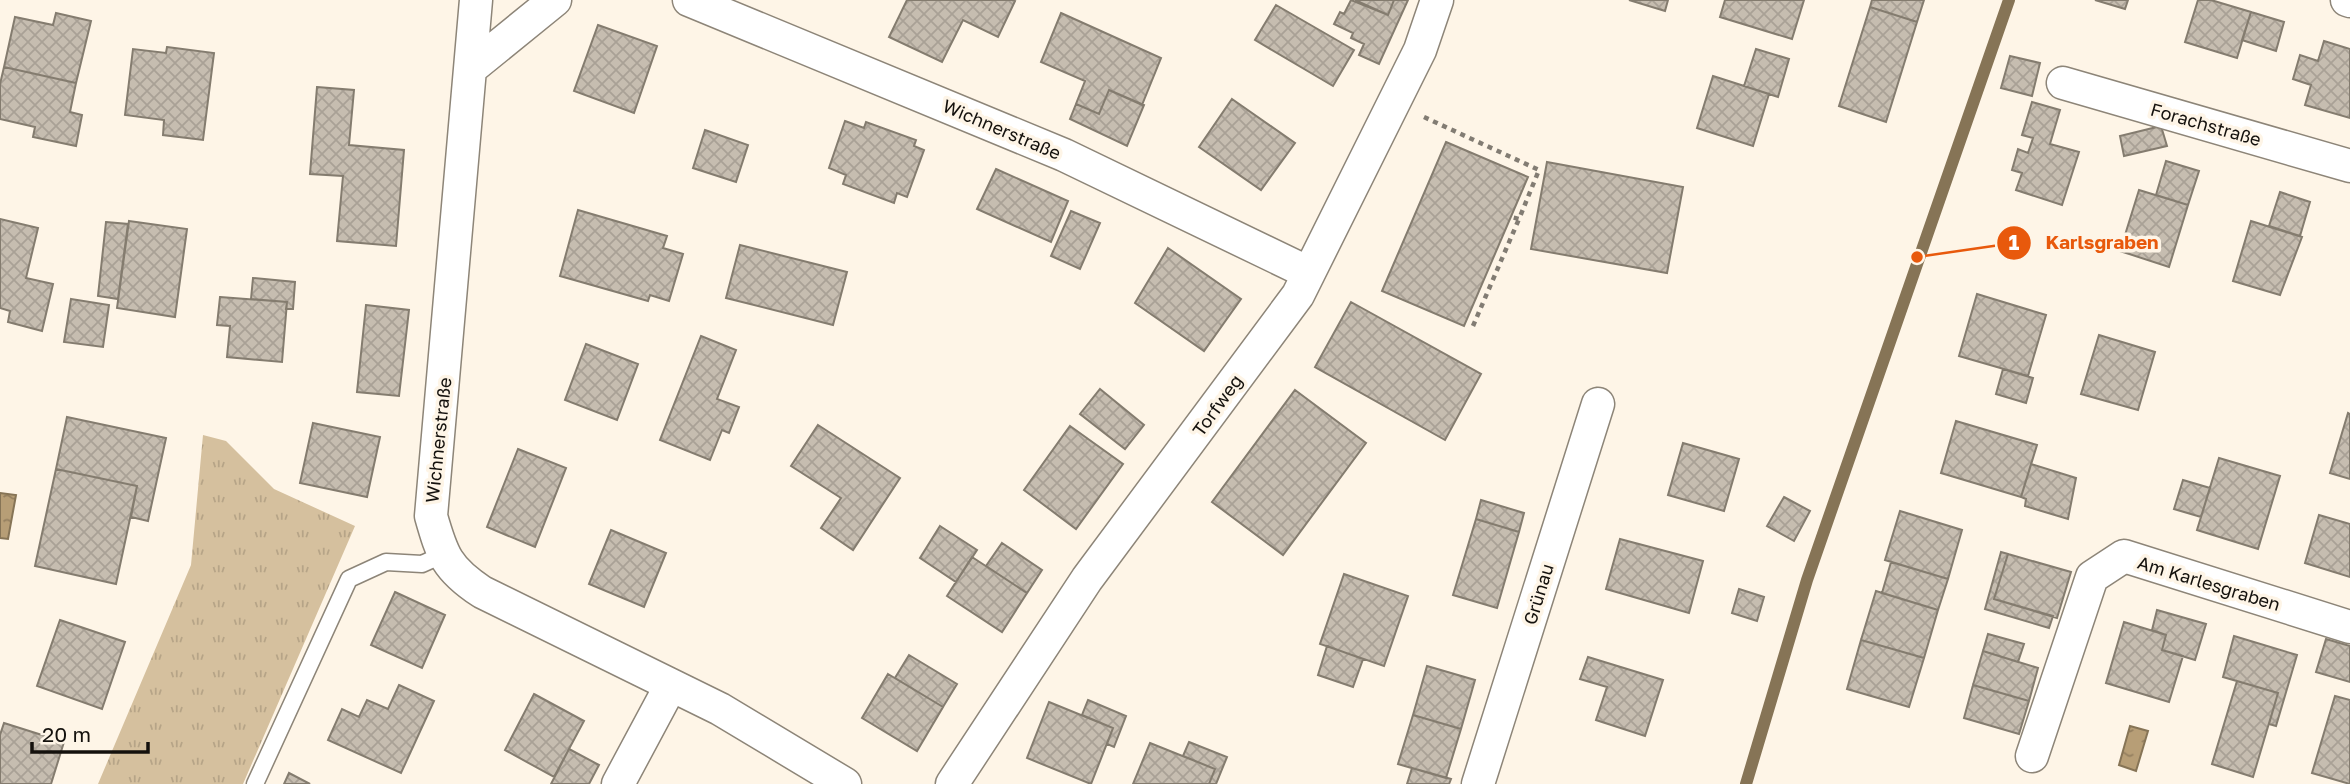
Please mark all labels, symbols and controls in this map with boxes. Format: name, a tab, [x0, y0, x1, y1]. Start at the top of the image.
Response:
street label: Wichnerstraße	[940, 94, 1064, 164]
street label: Forachstraße	[2148, 98, 2264, 150]
callout: Karlsgraben	[1996, 223, 2173, 263]
text: 1	[2009, 229, 2020, 255]
text: Karlsgraben	[2045, 230, 2159, 253]
street label: Torfweg	[1187, 370, 1247, 440]
street label: Wichnerstraße	[420, 376, 456, 504]
street label: Am Karlesgraben	[2135, 551, 2283, 615]
street label: Grünau	[1518, 561, 1558, 627]
scale bar	[32, 710, 147, 754]
text: 20 m	[42, 721, 91, 747]

